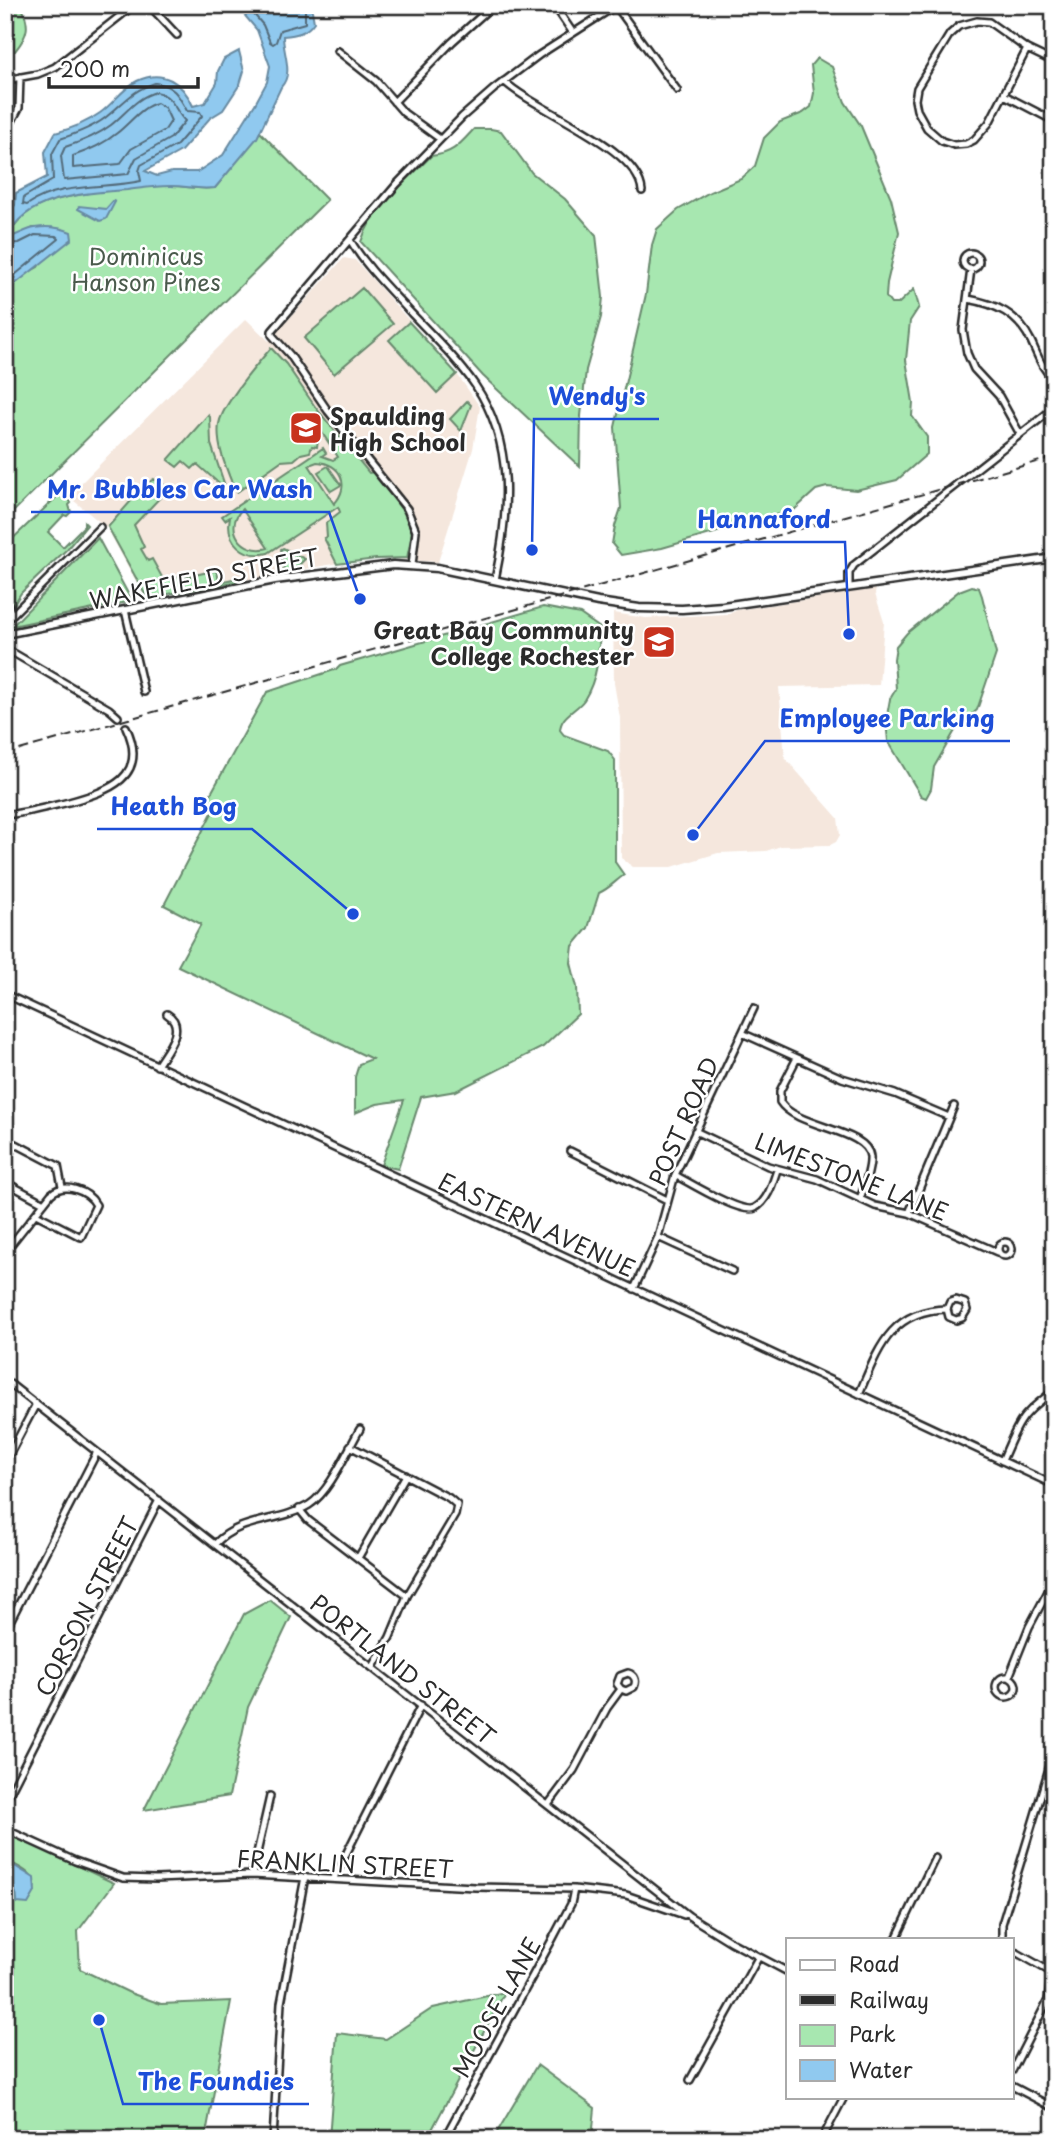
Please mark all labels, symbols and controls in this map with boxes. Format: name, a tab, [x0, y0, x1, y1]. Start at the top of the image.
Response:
scale bar	[49, 46, 198, 90]
text: 200 m	[60, 52, 130, 84]
park label: Dominicus Hanson Pines	[71, 238, 221, 299]
callout: Wendy's	[534, 374, 659, 419]
text: Wendy's	[549, 377, 645, 413]
place label: Spaulding High School	[330, 398, 466, 459]
school or university icon: Spaulding High School	[287, 409, 325, 447]
callout: Mr. Bubbles Car Wash	[31, 467, 329, 512]
text: Mr. Bubbles Car Wash	[47, 470, 313, 506]
callout: Hannaford	[683, 497, 845, 542]
text: Hannaford	[697, 500, 831, 536]
street label: WAKEFIELD STREET	[86, 539, 322, 617]
place label: Great Bay Community College Rochester	[373, 612, 634, 673]
school or university icon: Great Bay Community College Rochester	[640, 623, 678, 661]
callout: Employee Parking	[765, 696, 1010, 741]
text: Employee Parking	[779, 699, 995, 735]
callout: Heath Bog	[97, 784, 252, 829]
text: Heath Bog	[111, 787, 237, 823]
street label: POST ROAD	[639, 1051, 727, 1191]
street label: LIMESTONE LANE	[750, 1123, 954, 1229]
street label: EASTERN AVENUE	[433, 1163, 641, 1285]
street label: CORSON STREET	[26, 1510, 147, 1702]
street label: PORTLAND STREET	[303, 1585, 503, 1753]
street label: FRANKLIN STREET	[236, 1840, 454, 1886]
street label: MOOSE LANE	[443, 1931, 549, 2083]
legend	[786, 1938, 1014, 2098]
text: Road	[849, 1947, 900, 1979]
text: Railway	[849, 1983, 929, 2015]
text: Park	[849, 2017, 896, 2049]
text: Water	[849, 2053, 913, 2085]
callout: The Foundies	[123, 2059, 309, 2104]
text: The Foundies	[138, 2062, 294, 2098]

